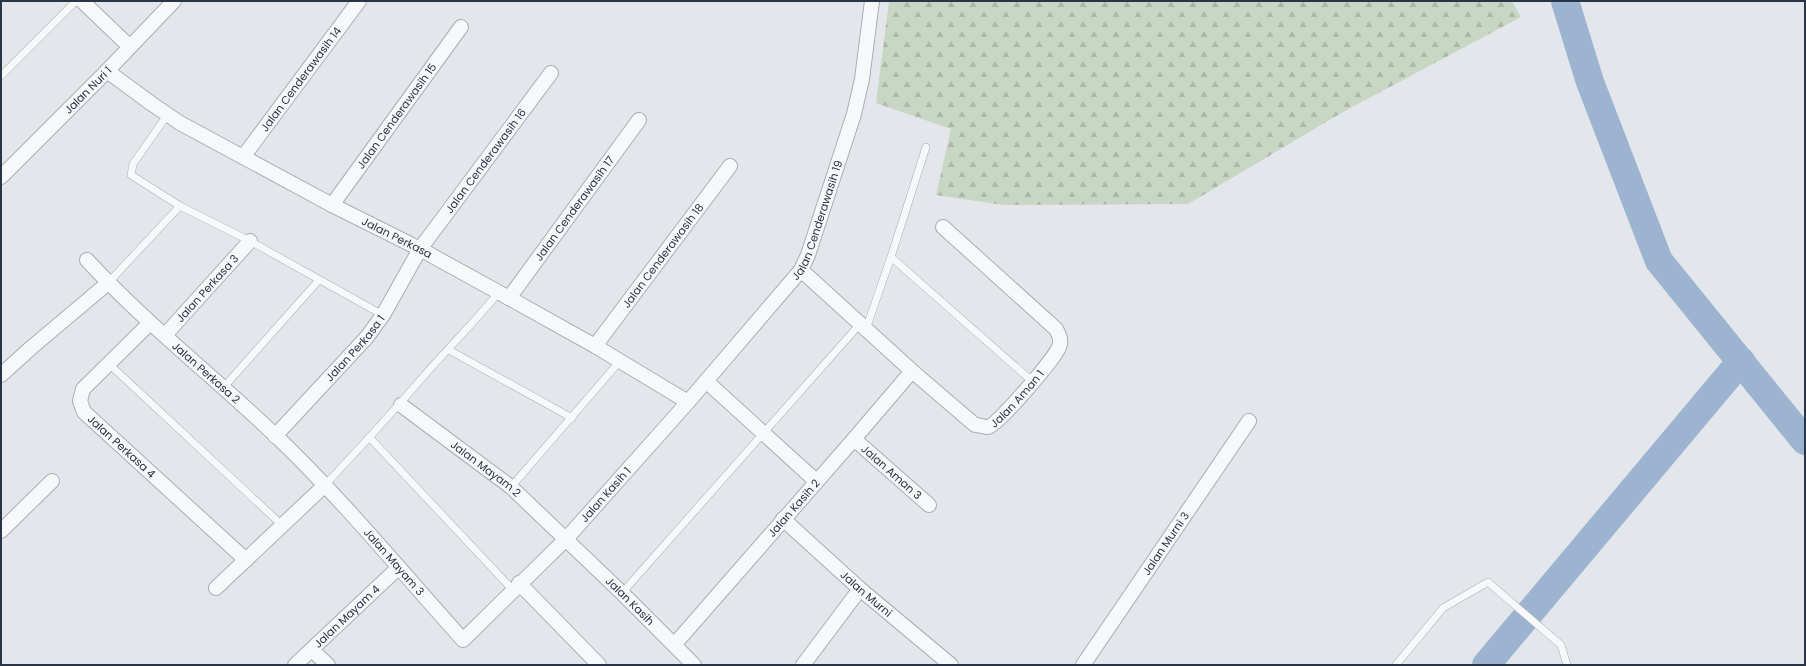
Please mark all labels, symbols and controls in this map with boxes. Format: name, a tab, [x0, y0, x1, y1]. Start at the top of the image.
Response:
street label: Jalan Cenderawasih 14	[257, 23, 345, 135]
street label: Jalan Cenderawasih 15	[353, 60, 440, 172]
street label: Jalan Nuri 1	[61, 63, 115, 117]
street label: Jalan Cenderawasih 16	[441, 105, 530, 217]
street label: Jalan Cenderawasih 17	[531, 153, 618, 264]
street label: Jalan Cenderawasih 19	[788, 158, 846, 284]
street label: Jalan Cenderawasih 18	[618, 200, 707, 311]
street label: Jalan Perkasa	[359, 213, 435, 262]
street label: Jalan Perkasa 3	[172, 251, 242, 326]
street label: Jalan Perkasa 1	[322, 312, 389, 385]
street label: Jalan Perkasa 2	[169, 338, 244, 407]
street label: Jalan Aman 1	[987, 366, 1048, 431]
street label: Jalan Perkasa 4	[84, 411, 159, 482]
street label: Jalan Mayam 2	[447, 437, 525, 500]
street label: Jalan Aman 3	[858, 441, 925, 503]
street label: Jalan Kasih 1	[577, 463, 635, 526]
street label: Jalan Kasih 2	[764, 475, 824, 540]
street label: Jalan Murni 3	[1138, 509, 1193, 578]
street label: Jalan Mayam 3	[360, 525, 428, 599]
street label: Jalan Murni	[837, 567, 896, 621]
street label: Jalan Kasih	[602, 573, 658, 629]
street label: Jalan Mayam 4	[310, 581, 383, 651]

